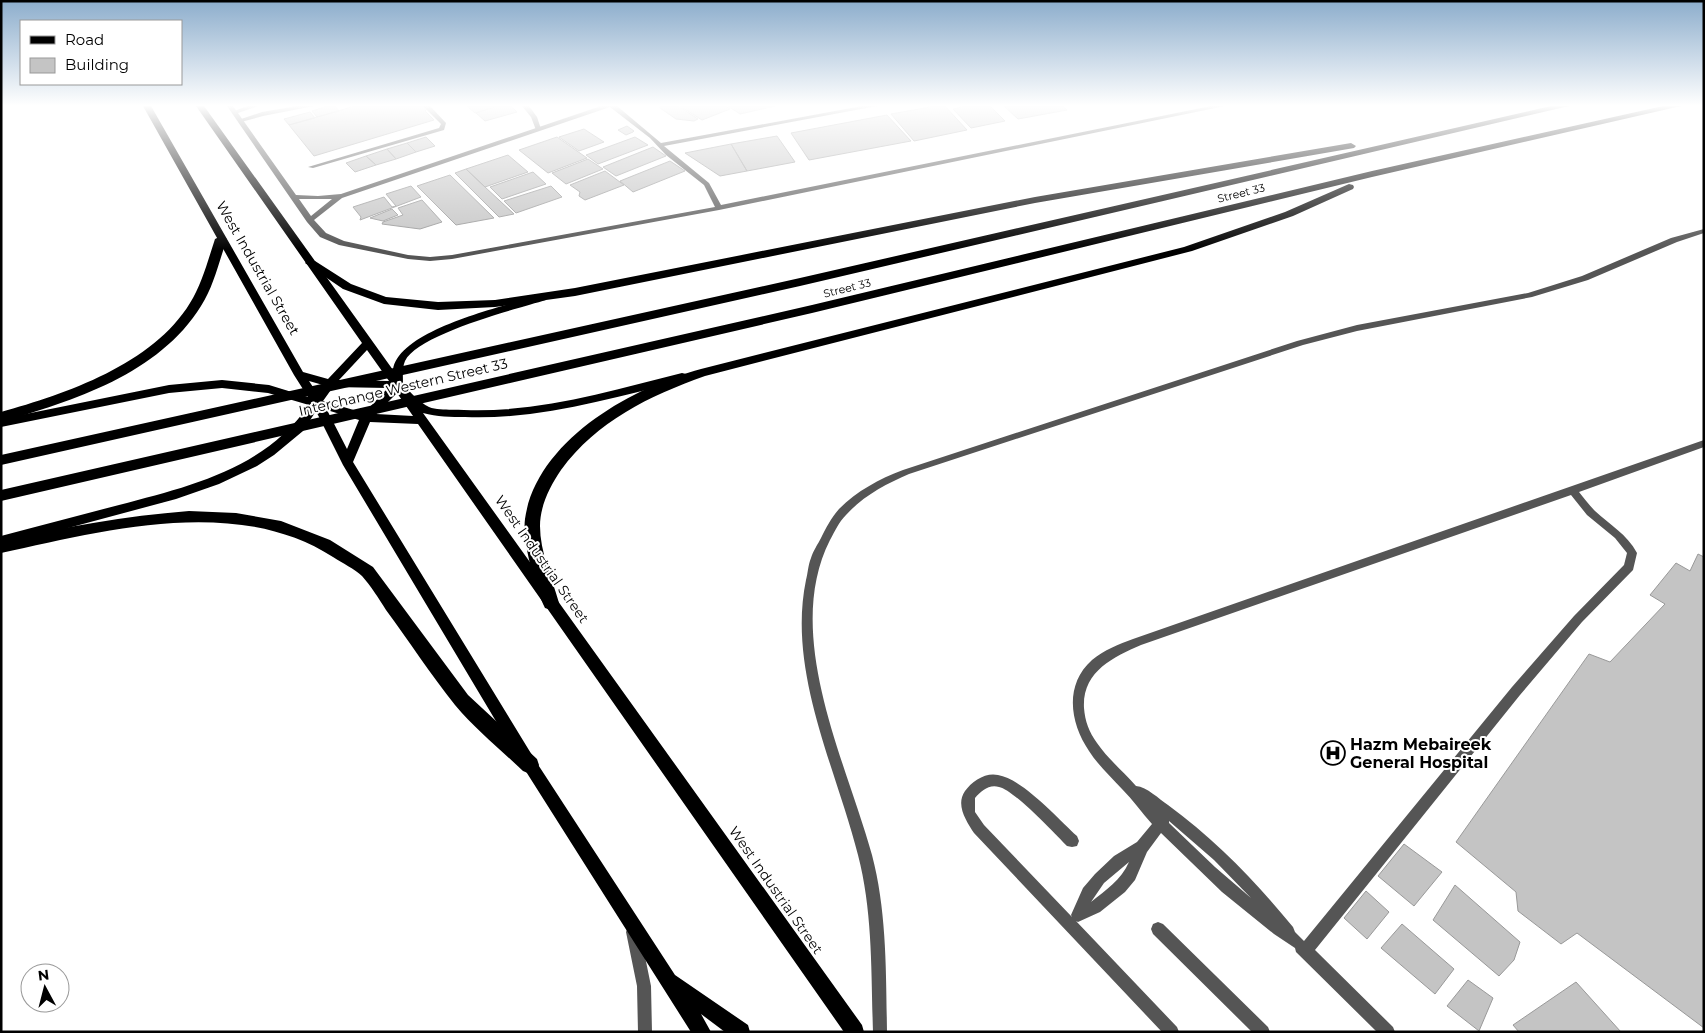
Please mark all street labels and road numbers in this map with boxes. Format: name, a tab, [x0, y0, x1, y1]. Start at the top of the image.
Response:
street label: Street 33	[1216, 180, 1266, 206]
street label: West Industrial Street	[212, 198, 304, 339]
street label: Street 33	[822, 275, 872, 301]
street label: Interchange Western Street 33	[297, 354, 509, 420]
street label: West Industrial Street	[491, 492, 593, 627]
street label: West Industrial Street	[725, 823, 827, 958]

